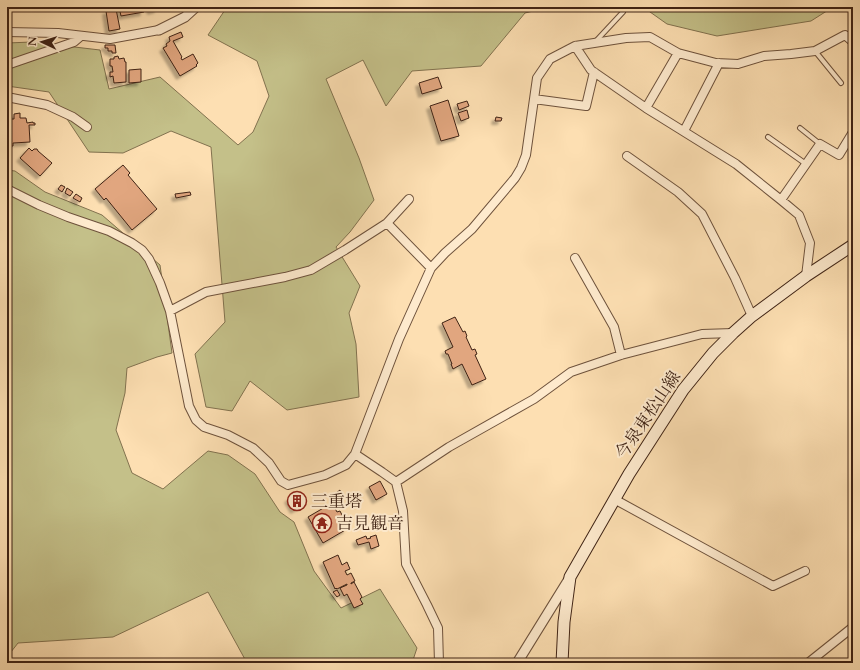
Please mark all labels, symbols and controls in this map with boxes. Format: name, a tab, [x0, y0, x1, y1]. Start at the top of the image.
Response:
north arrow	[22, 22, 62, 62]
text: N	[25, 36, 40, 47]
street label: 今泉東松山線	[610, 366, 686, 464]
building icon: 三重塔	[286, 490, 308, 512]
place label: 三重塔	[311, 490, 362, 513]
temple icon: 吉見観音	[311, 512, 333, 534]
place label: 吉見観音	[336, 512, 404, 535]

